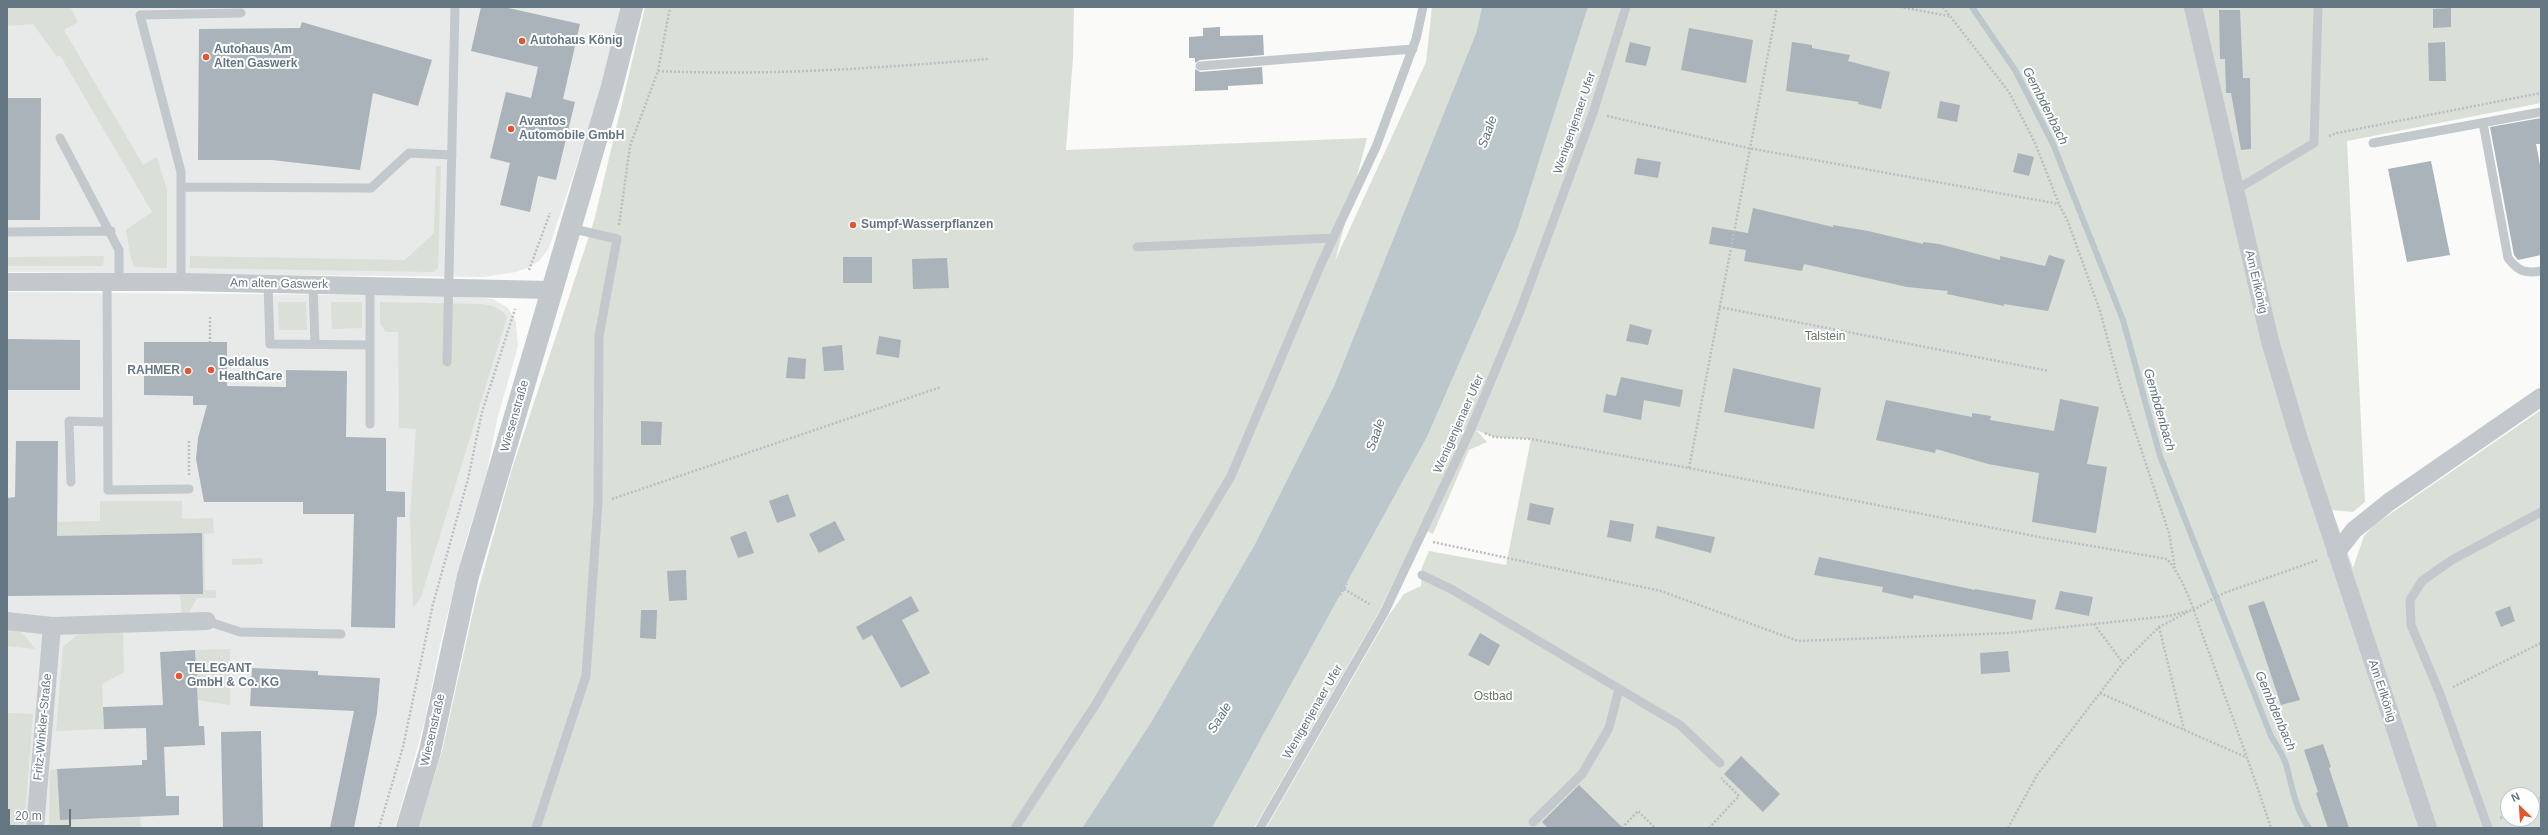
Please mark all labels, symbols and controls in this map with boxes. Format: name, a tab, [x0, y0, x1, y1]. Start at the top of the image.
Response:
place label: Autohaus König	[530, 34, 623, 48]
marker: Autohaus König	[517, 36, 527, 46]
place label: Autohaus Am Alten Gaswerk	[214, 43, 297, 71]
marker: Autohaus Am Alten Gaswerk	[201, 52, 211, 62]
water label: Gembdenbach	[2019, 64, 2071, 148]
street label: Wenigenjenaer Ufer	[1551, 70, 1599, 176]
water label: Saale	[1475, 114, 1501, 150]
place label: Avantos Automobile GmbH	[519, 115, 624, 143]
marker: Avantos Automobile GmbH	[506, 124, 516, 134]
place label: Sumpf-Wasserpflanzen	[861, 218, 993, 232]
marker: Sumpf-Wasserpflanzen	[848, 220, 858, 230]
street label: Am Erlkönig	[2242, 249, 2270, 315]
street label: Am alten Gaswerk	[230, 276, 328, 292]
park label: Talstein	[1805, 330, 1845, 344]
place label: Deldalus HealthCare	[219, 356, 282, 384]
place label: RAHMER	[127, 364, 180, 378]
marker: Deldalus HealthCare	[206, 365, 216, 375]
marker: RAHMER	[183, 366, 193, 376]
water label: Gembdenbach	[2140, 367, 2178, 453]
street label: Wenigenjenaer Ufer	[1431, 372, 1487, 476]
street label: Wiesenstraße	[498, 378, 532, 454]
water label: Saale	[1363, 417, 1389, 453]
street label: Am Erlkönig	[2365, 658, 2399, 724]
place label: TELEGANT GmbH & Co. KG	[187, 662, 279, 690]
street label: Wenigenjenaer Ufer	[1280, 662, 1346, 762]
water label: Gembdenbach	[2251, 669, 2299, 753]
marker: TELEGANT GmbH & Co. KG	[174, 671, 184, 681]
street label: Fritz-Winkler-Straße	[31, 673, 55, 781]
park label: Ostbad	[1474, 690, 1512, 704]
street label: Wiesenstraße	[418, 692, 448, 768]
water label: Saale	[1205, 700, 1235, 736]
north arrow	[2500, 787, 2540, 827]
text: N	[2509, 790, 2521, 804]
scale bar	[10, 801, 73, 827]
text: 20 m	[15, 809, 42, 823]

